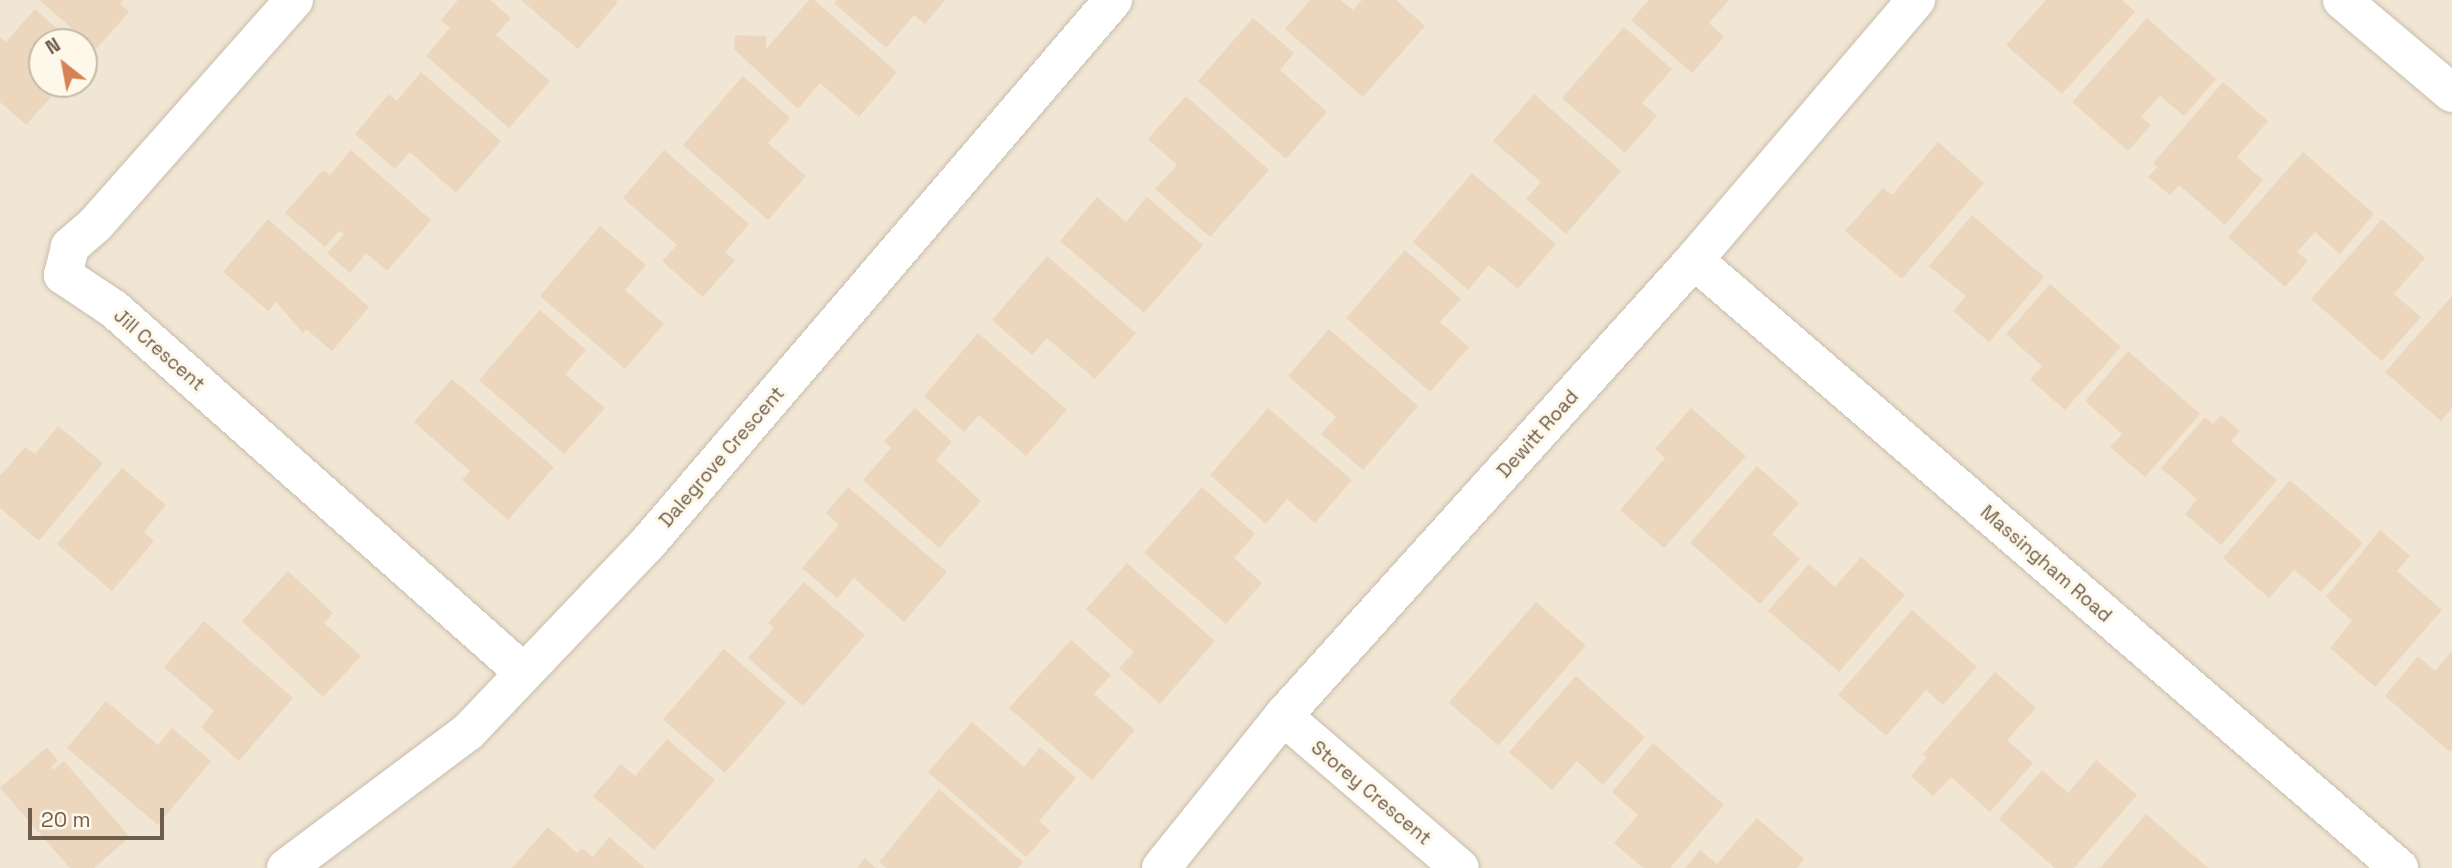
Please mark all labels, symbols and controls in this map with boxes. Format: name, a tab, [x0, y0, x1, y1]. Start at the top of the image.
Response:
north arrow	[28, 28, 98, 98]
text: N	[41, 32, 65, 60]
street label: Jill Crescent	[109, 304, 209, 396]
street label: Dalegrove Crescent	[655, 382, 789, 532]
street label: Dewitt Road	[1493, 386, 1583, 482]
street label: Massingham Road	[1976, 501, 2116, 627]
street label: Storey Crescent	[1306, 736, 1436, 850]
scale bar	[32, 794, 168, 838]
text: 20 m	[41, 806, 91, 833]

